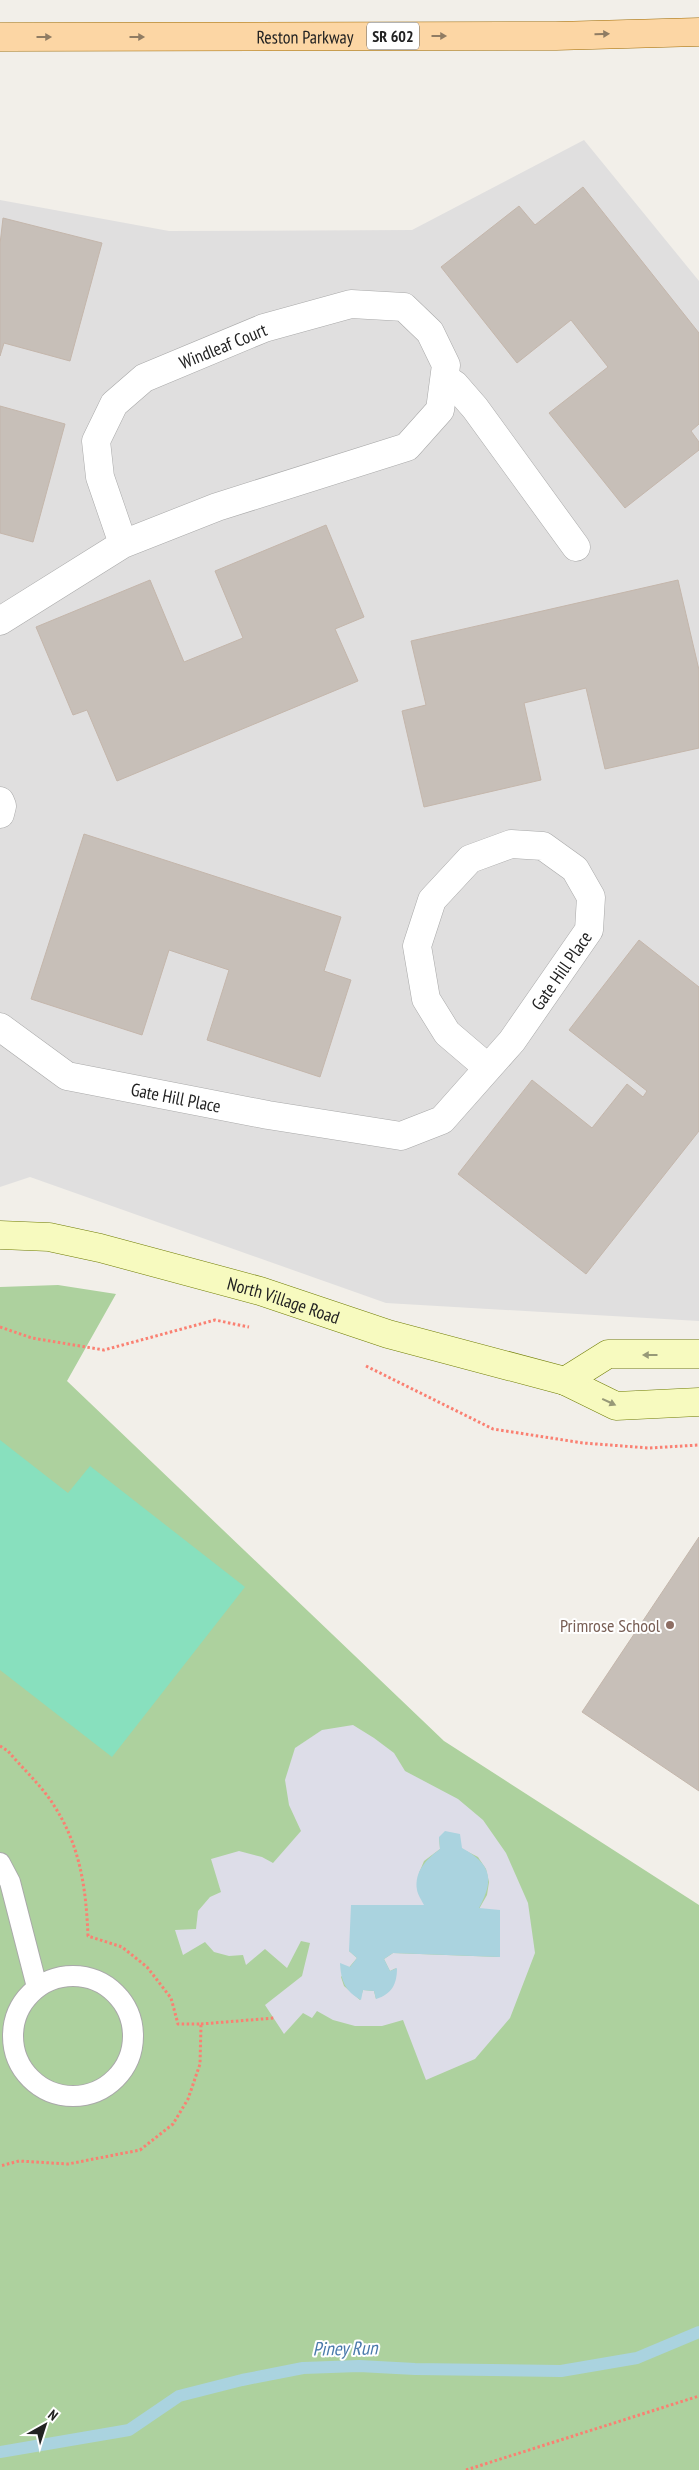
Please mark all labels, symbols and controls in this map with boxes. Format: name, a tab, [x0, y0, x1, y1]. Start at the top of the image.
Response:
road number: SR 602	[367, 22, 419, 50]
street label: Reston Parkway	[256, 25, 354, 48]
one-way arrow	[594, 30, 610, 38]
one-way arrow	[431, 32, 447, 40]
one-way arrow	[36, 33, 52, 41]
one-way arrow	[129, 33, 145, 41]
street label: Windleaf Court	[176, 318, 270, 374]
street label: Gate Hill Place	[526, 926, 596, 1014]
street label: Gate Hill Place	[129, 1077, 223, 1117]
street label: North Village Road	[225, 1271, 343, 1328]
one-way arrow	[642, 1351, 658, 1359]
one-way arrow	[601, 1398, 616, 1406]
place label: Primrose School	[560, 1614, 661, 1637]
marker: Primrose School	[664, 1619, 676, 1631]
water label: Piney Run	[312, 2335, 379, 2361]
north arrow	[20, 2400, 70, 2450]
text: N	[45, 2406, 62, 2424]

